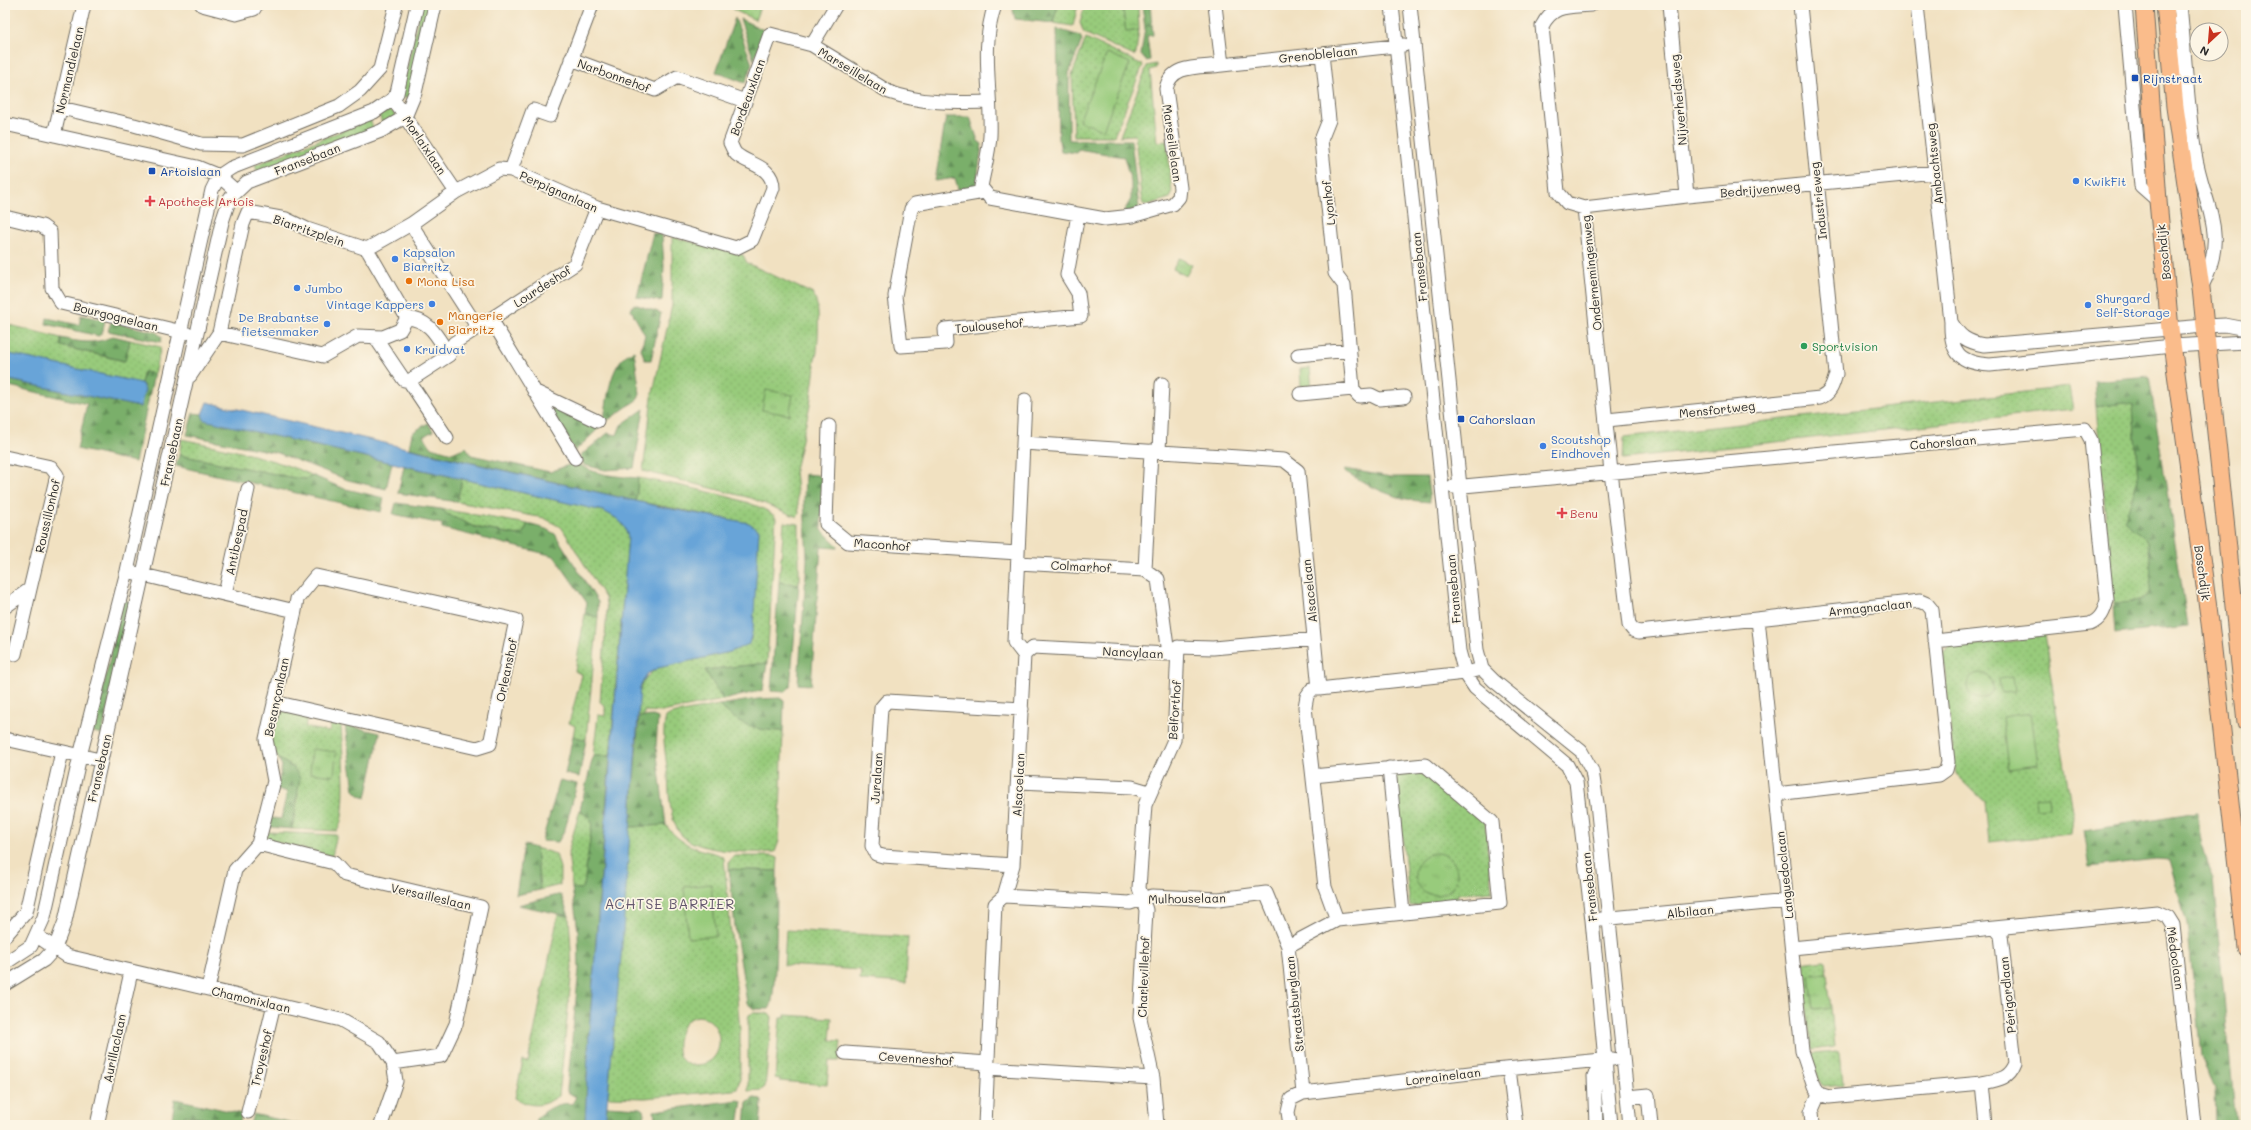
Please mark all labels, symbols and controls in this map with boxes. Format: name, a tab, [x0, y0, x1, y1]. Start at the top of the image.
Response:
north arrow	[2189, 22, 2229, 62]
street label: Normandielaan	[51, 25, 87, 115]
street label: Grenoblelaan	[1278, 42, 1358, 66]
street label: Marseillelaan	[815, 43, 891, 97]
text: N	[2197, 43, 2211, 60]
street label: Narbonnehof	[575, 54, 653, 96]
street label: Nijverheidsweg	[1666, 54, 1690, 146]
street label: Bordeauxlaan	[726, 56, 768, 138]
place label: Rijnstraat	[2143, 70, 2202, 86]
marker: Rijnstraat	[2130, 73, 2140, 83]
street label: Marseillelaan	[1160, 103, 1186, 183]
street label: Morlaixlaan	[399, 113, 451, 177]
street label: Ambachtsweg	[1922, 123, 1946, 205]
street label: Fransebaan	[272, 139, 342, 179]
street label: Industrieweg	[1806, 161, 1830, 241]
place label: Artoislaan	[160, 163, 221, 179]
marker: Artoislaan	[147, 166, 157, 176]
street label: Perpignanlaan	[517, 167, 601, 215]
place label: KwikFit	[2084, 173, 2126, 189]
marker: KwikFit	[2071, 176, 2081, 186]
street label: Bedrijvenweg	[1719, 178, 1801, 200]
street label: Lyonhof	[1318, 180, 1338, 226]
place label: Apotheek Artois	[158, 193, 254, 209]
marker: Apotheek Artois	[145, 196, 155, 206]
street label: Biarritzplein	[271, 210, 347, 250]
street label: Ondernemingenweg	[1577, 214, 1605, 331]
street label: Boschdijk	[2152, 223, 2174, 281]
street label: Fransebaan	[1407, 232, 1431, 302]
place label: Kapsalon Biarritz	[403, 244, 455, 274]
marker: Kapsalon Biarritz	[390, 254, 400, 264]
street label: Lourdeshof	[510, 261, 574, 311]
place label: Mona Lisa	[417, 273, 475, 289]
marker: Mona Lisa	[404, 276, 414, 286]
place label: Jumbo	[305, 280, 342, 296]
marker: Jumbo	[292, 283, 302, 293]
place label: Shurgard Self-Storage	[2096, 290, 2170, 320]
place label: Vintage Kappers	[326, 296, 424, 312]
street label: Bourgognelaan	[72, 298, 160, 334]
marker: Vintage Kappers	[427, 299, 437, 309]
marker: Shurgard Self-Storage	[2083, 300, 2093, 310]
place label: Mangerie Biarritz	[448, 307, 503, 337]
place label: De Brabantse fietsenmaker	[238, 309, 319, 339]
street label: Toulousehof	[954, 314, 1024, 336]
marker: Mangerie Biarritz	[435, 317, 445, 327]
marker: De Brabantse fietsenmaker	[322, 319, 332, 329]
place label: Sportvision	[1812, 338, 1878, 354]
place label: Kruidvat	[415, 341, 465, 357]
marker: Sportvision	[1799, 341, 1809, 351]
marker: Kruidvat	[402, 344, 412, 354]
street label: Mensfortweg	[1678, 397, 1756, 421]
place label: Cahorslaan	[1469, 411, 1535, 427]
marker: Cahorslaan	[1456, 414, 1466, 424]
street label: Fransebaan	[156, 416, 186, 488]
place label: Scoutshop Eindhoven	[1551, 431, 1611, 461]
street label: Cahorslaan	[1909, 431, 1977, 453]
marker: Scoutshop Eindhoven	[1538, 441, 1548, 451]
street label: Roussillonhof	[31, 477, 63, 554]
place label: Benu	[1570, 505, 1598, 521]
street label: Antibespad	[221, 507, 251, 577]
marker: Benu	[1557, 508, 1567, 518]
street label: Maconhof	[853, 534, 911, 554]
street label: Boschdijk	[2191, 544, 2215, 602]
street label: Fransebaan	[1442, 554, 1464, 624]
street label: Colmarhof	[1050, 556, 1112, 576]
street label: Alsacelaan	[1298, 558, 1320, 624]
street label: Armagnaclaan	[1827, 595, 1913, 619]
street label: Orleanshof	[491, 636, 521, 703]
street label: Nancylaan	[1102, 642, 1164, 662]
street label: Besançonlaan	[260, 656, 292, 738]
street label: Belforthof	[1164, 679, 1184, 740]
street label: Fransebaan	[83, 732, 115, 804]
street label: Juralaan	[866, 752, 886, 804]
street label: Alsacelaan	[1008, 753, 1028, 817]
street label: Languedoclaan	[1771, 831, 1797, 919]
street label: Fransebaan	[1577, 852, 1601, 922]
street label: Versailleslaan	[389, 879, 473, 913]
street label: Mulhouselaan	[1148, 889, 1226, 907]
district label: ACHTSE BARRIER	[605, 894, 735, 913]
street label: Albilaan	[1666, 901, 1714, 921]
street label: Médoclaan	[2164, 925, 2188, 991]
street label: Charlevillehof	[1134, 936, 1152, 1018]
street label: Straatsburglaan	[1281, 955, 1307, 1053]
street label: Périgordlaan	[1995, 956, 2019, 1034]
street label: Chamonixlaan	[210, 982, 292, 1016]
street label: Aurillaclaan	[99, 1012, 129, 1084]
street label: Troyeshof	[247, 1028, 275, 1088]
street label: Cevenneshof	[878, 1047, 954, 1069]
street label: Lorrainelaan	[1405, 1063, 1481, 1089]

